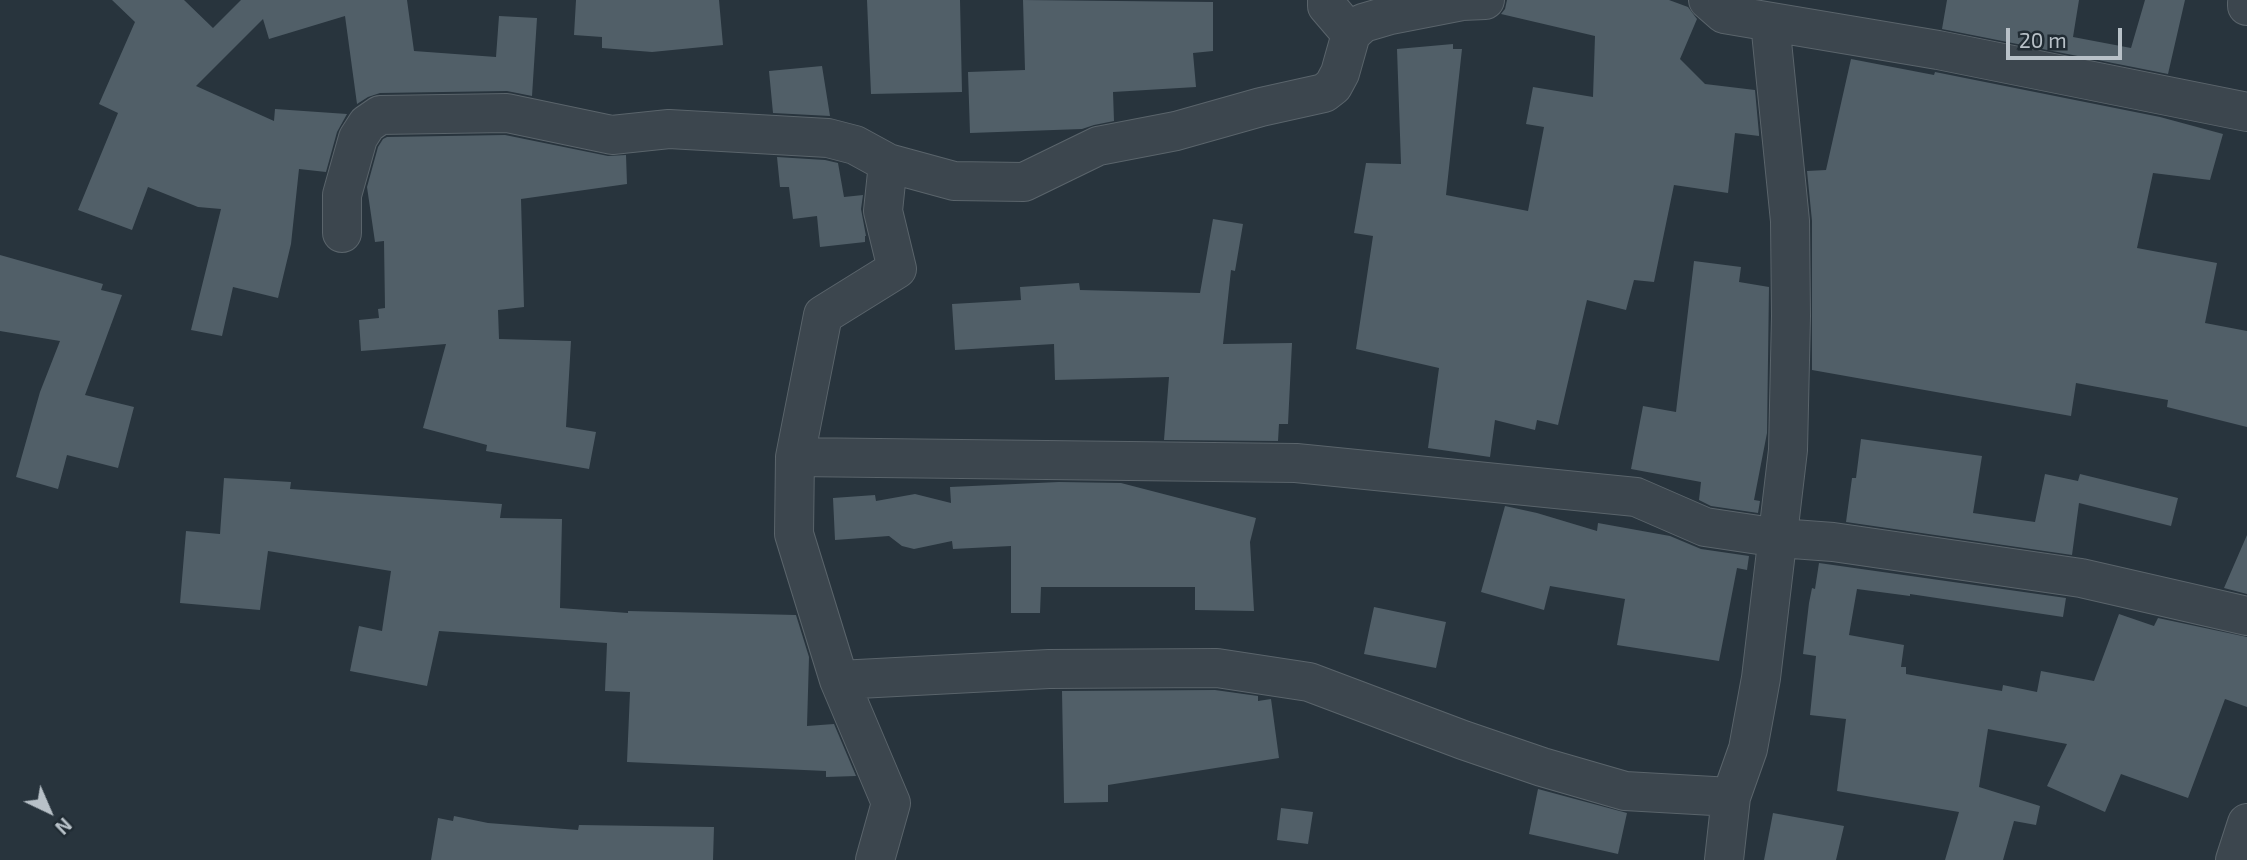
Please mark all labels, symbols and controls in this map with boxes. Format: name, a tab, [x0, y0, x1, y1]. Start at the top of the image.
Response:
scale bar	[2009, 14, 2124, 58]
text: 20 m	[2019, 27, 2067, 52]
north arrow	[14, 776, 84, 846]
text: N	[51, 813, 77, 840]

